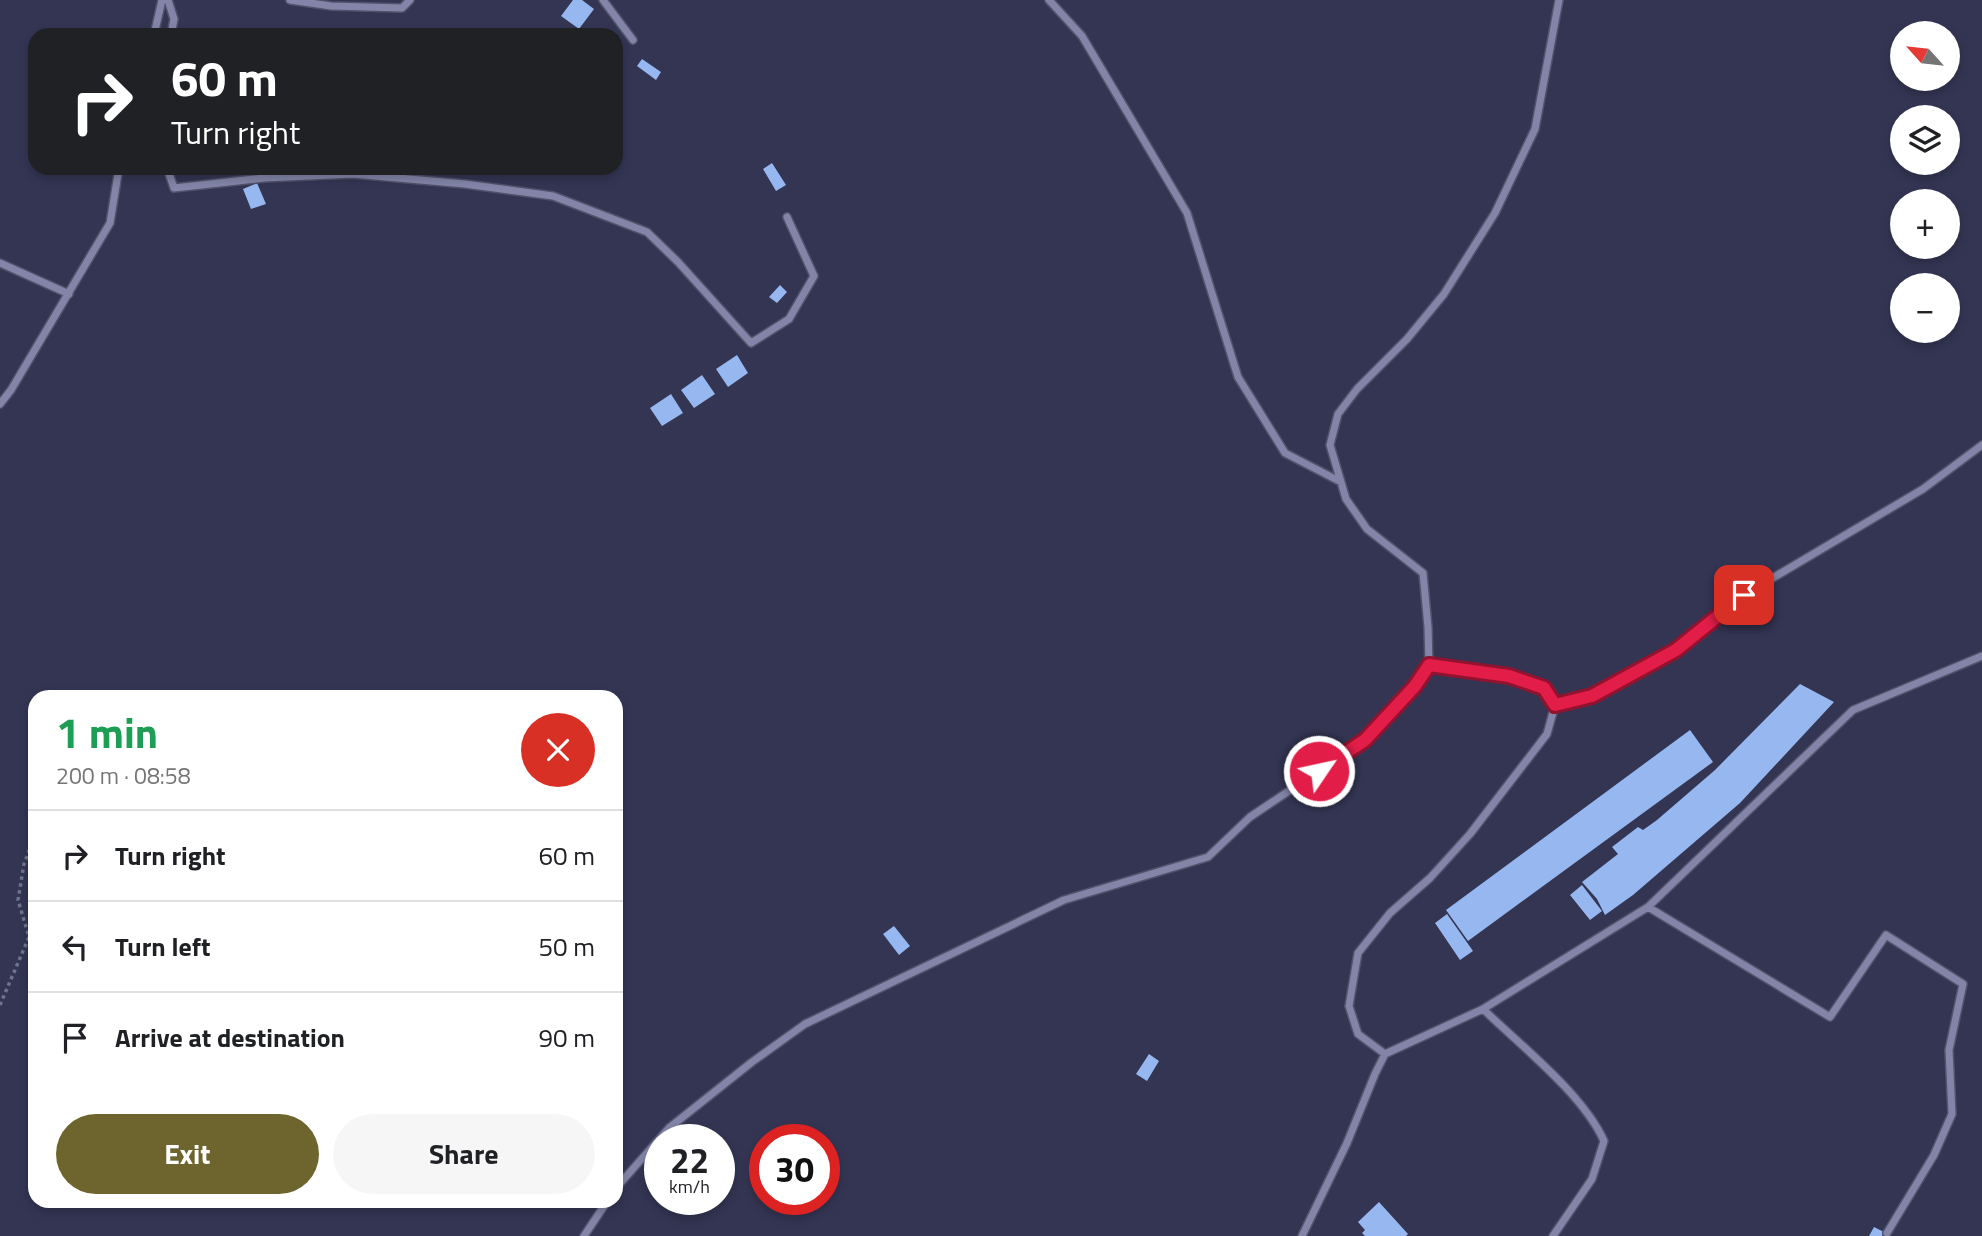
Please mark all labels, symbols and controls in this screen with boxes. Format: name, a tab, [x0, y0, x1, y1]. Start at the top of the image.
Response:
north arrow	[1890, 21, 1960, 91]
map controls	[1890, 21, 1960, 343]
text: 60 m	[171, 40, 278, 115]
icon: right	[56, 56, 147, 147]
button: layers	[1890, 105, 1960, 175]
text: Turn right	[171, 108, 300, 156]
button: +	[1890, 189, 1960, 259]
button: −	[1890, 273, 1960, 343]
pin	[1714, 565, 1774, 625]
icon: arrive	[1725, 576, 1763, 614]
text: 1 min	[56, 700, 158, 764]
button: close	[521, 713, 595, 787]
position arrow	[1282, 734, 1356, 808]
text: 200 m · 08:58	[56, 758, 191, 793]
text: Turn right	[115, 836, 226, 875]
text: 60 m	[538, 836, 595, 875]
icon: right	[56, 837, 94, 875]
text: Turn left	[115, 927, 210, 966]
text: 50 m	[538, 927, 595, 966]
icon: left	[56, 928, 94, 966]
text: Arrive at destination	[115, 1018, 345, 1057]
text: 90 m	[538, 1018, 595, 1057]
icon: arrive	[56, 1019, 94, 1057]
button: Exit	[56, 1114, 319, 1194]
button: Share	[333, 1114, 595, 1194]
speed limit sign: 30	[749, 1124, 840, 1215]
text: 22	[670, 1133, 709, 1187]
text: km/h	[669, 1173, 710, 1200]

